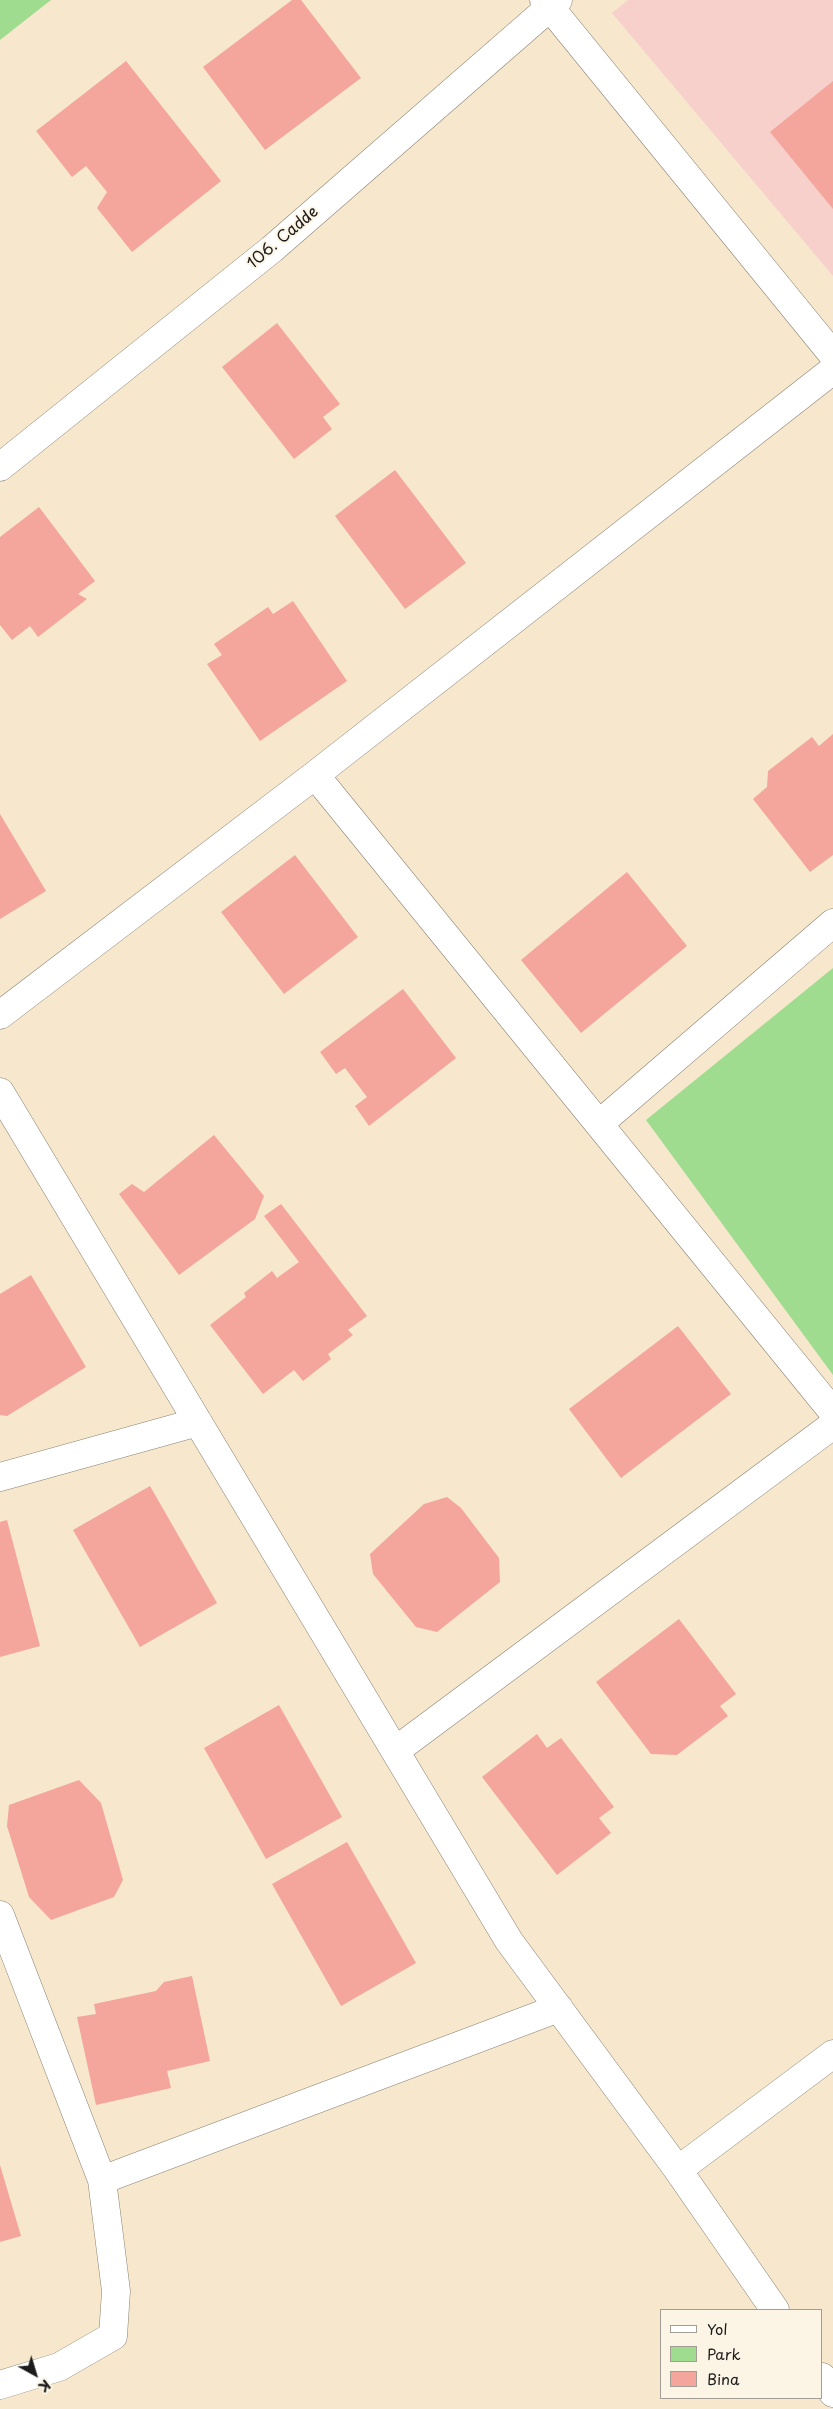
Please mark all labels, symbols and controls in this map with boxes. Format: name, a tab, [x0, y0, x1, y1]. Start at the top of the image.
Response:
street label: 106. Cadde	[243, 203, 323, 273]
legend	[660, 2309, 823, 2399]
text: Yol	[707, 2317, 728, 2340]
text: Park	[707, 2342, 741, 2365]
north arrow	[10, 2349, 60, 2399]
text: Bina	[707, 2367, 739, 2390]
text: K	[34, 2375, 55, 2397]

